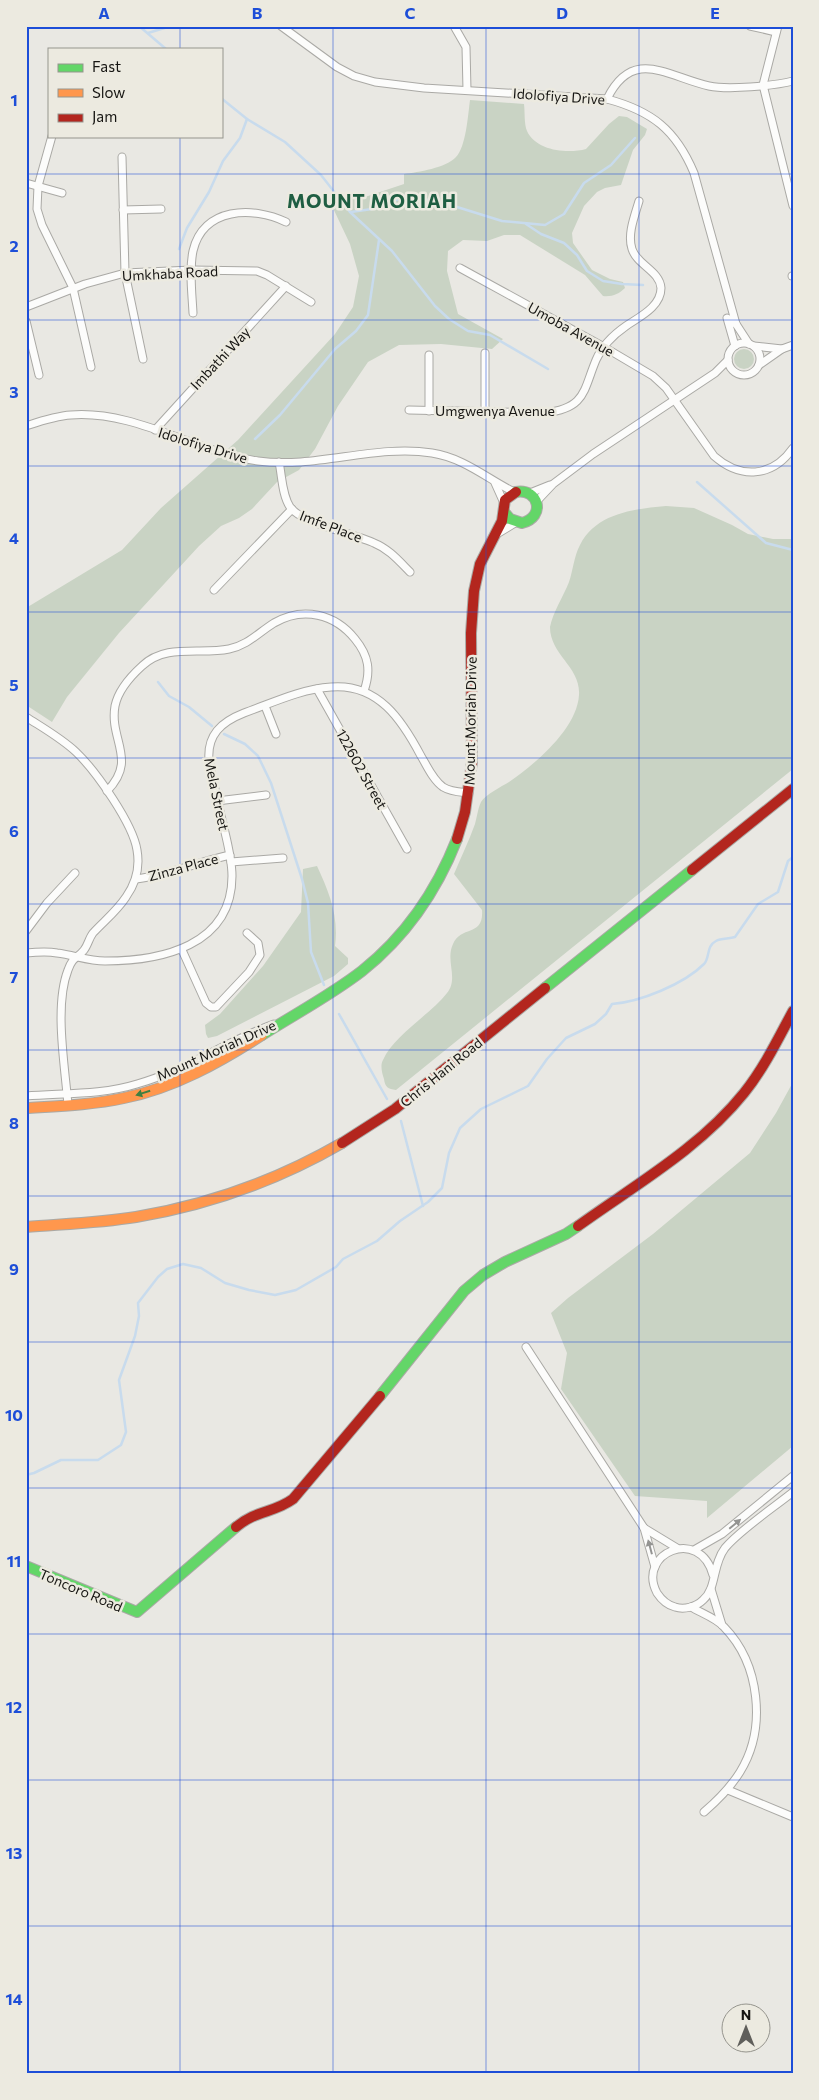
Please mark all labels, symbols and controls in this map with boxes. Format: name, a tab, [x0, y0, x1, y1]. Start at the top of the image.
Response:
text: A	[98, 3, 110, 22]
text: B	[252, 3, 263, 22]
text: C	[405, 3, 416, 22]
text: D	[556, 3, 568, 22]
text: E	[710, 3, 720, 22]
legend	[48, 48, 222, 138]
text: Fast	[92, 57, 121, 75]
text: Slow	[92, 83, 125, 101]
street label: Idolofiya Drive	[512, 84, 606, 108]
text: 1	[10, 90, 18, 109]
text: Jam	[92, 107, 117, 125]
district label: MOUNT MORIAH	[287, 189, 457, 212]
text: 2	[9, 236, 19, 255]
street label: Umkhaba Road	[121, 262, 219, 284]
street label: Umoba Avenue	[525, 298, 617, 360]
street label: Imbathi Way	[187, 323, 253, 393]
text: 3	[9, 382, 19, 401]
street label: Umgwenya Avenue	[435, 402, 555, 419]
street label: Idolofiya Drive	[156, 423, 250, 467]
street label: Imfe Place	[297, 506, 365, 546]
text: 4	[9, 528, 19, 547]
street label: Mount Moriah Drive	[460, 656, 480, 786]
text: 5	[9, 675, 19, 694]
street label: 122602 Street	[333, 726, 391, 812]
street label: Mela Street	[201, 756, 233, 832]
text: 6	[9, 821, 19, 840]
street label: Zinza Place	[146, 849, 220, 885]
text: 7	[10, 967, 19, 986]
street label: Mount Moriah Drive	[154, 1016, 278, 1084]
street label: Chris Hani Road	[397, 1034, 485, 1110]
one-way arrow	[135, 1089, 150, 1097]
text: 8	[9, 1113, 19, 1132]
text: 9	[9, 1259, 19, 1278]
text: 10	[5, 1405, 23, 1424]
one-way arrow	[728, 1519, 741, 1530]
one-way arrow	[646, 1540, 654, 1555]
text: 11	[7, 1551, 21, 1570]
street label: Toncoro Road	[37, 1565, 125, 1615]
text: 12	[6, 1697, 22, 1716]
text: 13	[6, 1843, 22, 1862]
text: 14	[5, 1989, 23, 2008]
north arrow	[722, 2002, 772, 2052]
text: N	[741, 2006, 751, 2023]

